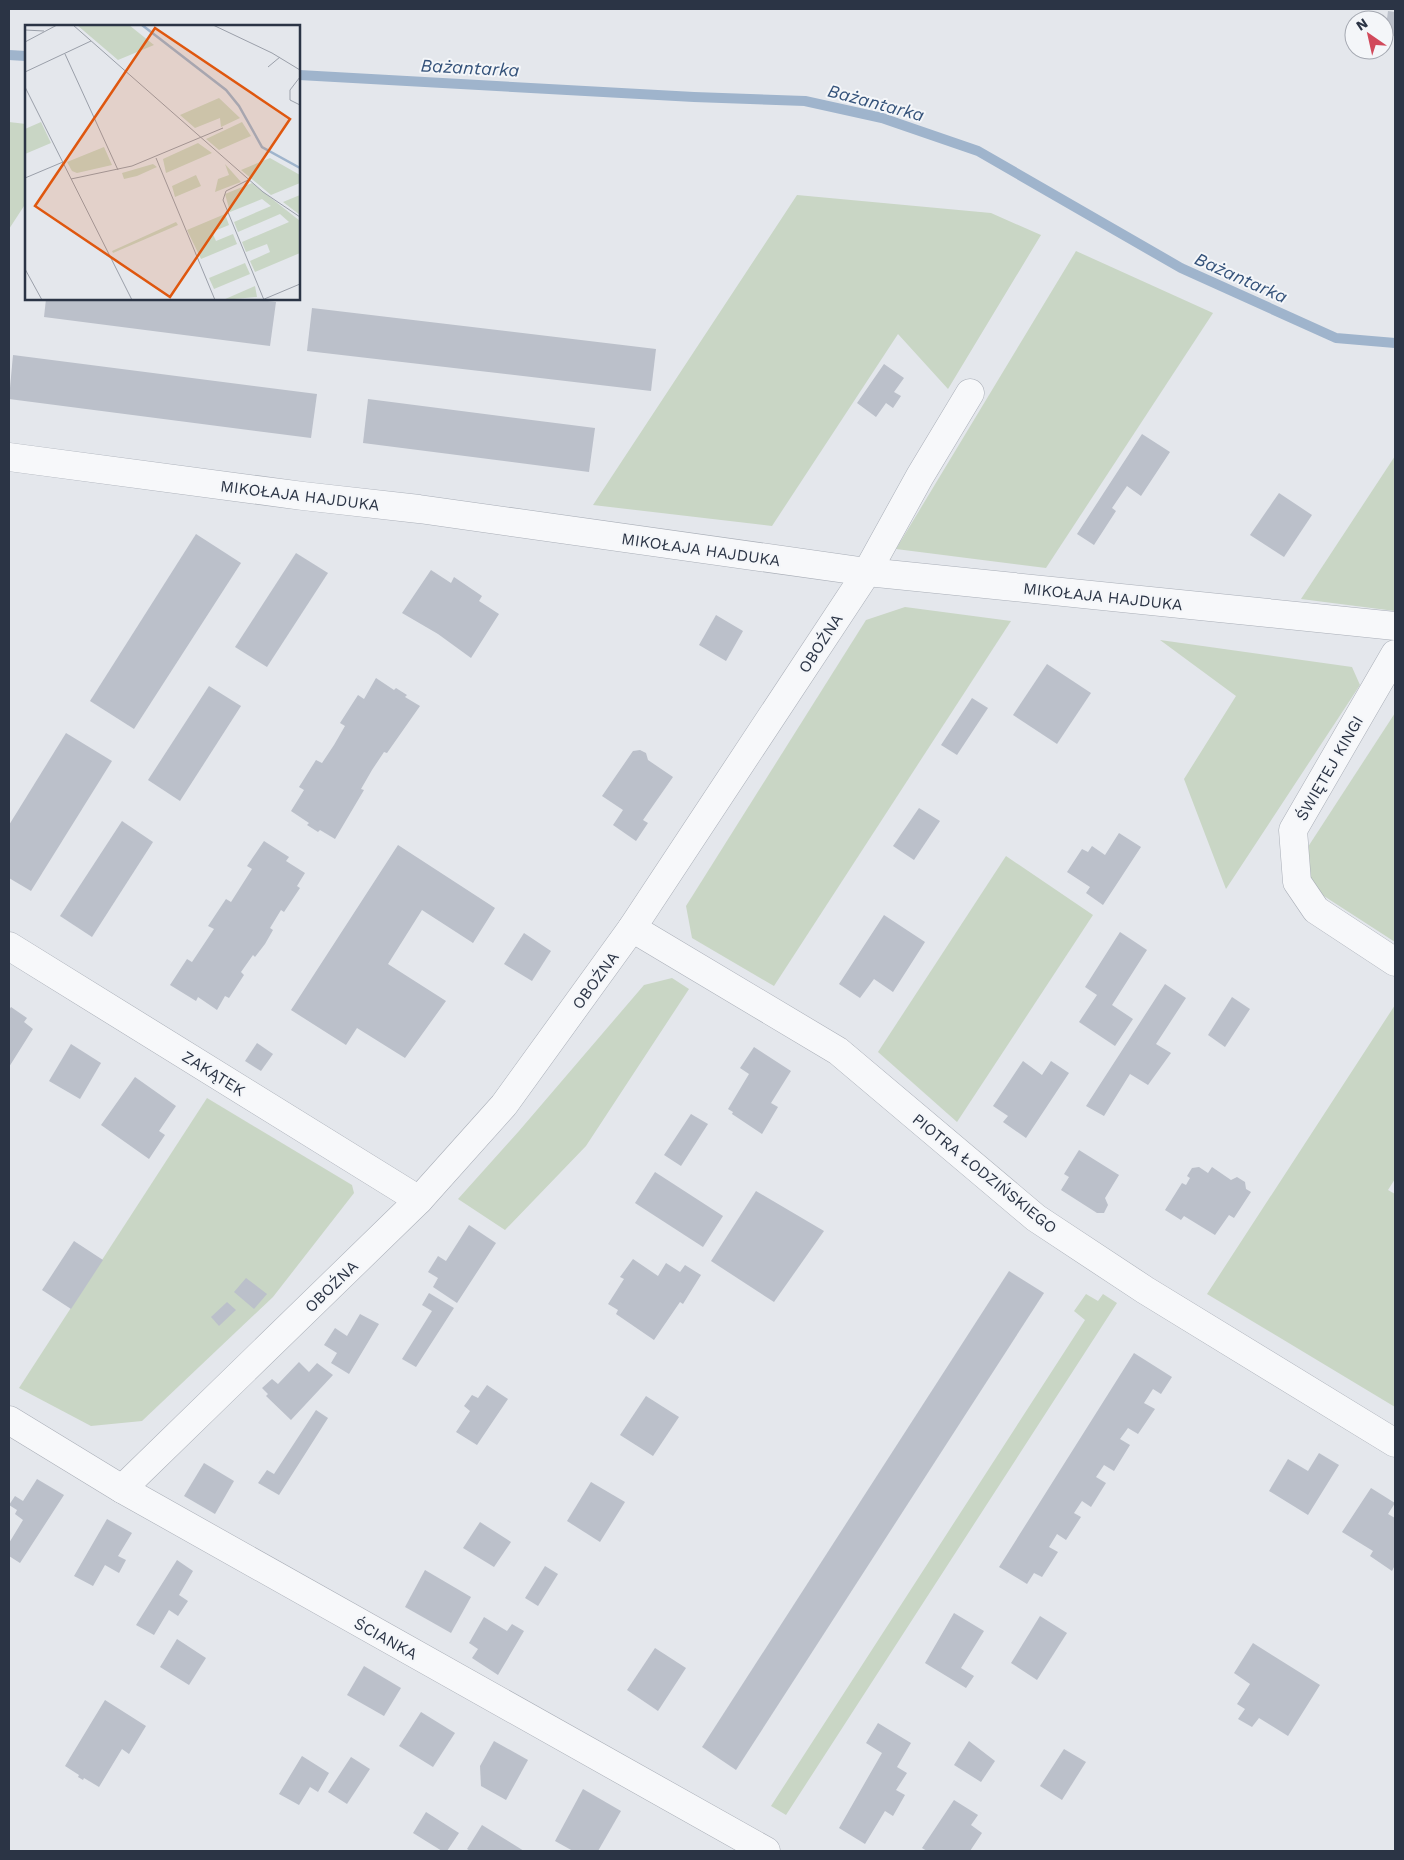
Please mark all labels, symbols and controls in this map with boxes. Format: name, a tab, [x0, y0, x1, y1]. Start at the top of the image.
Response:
north arrow	[1344, 10, 1394, 60]
text: N	[1353, 15, 1371, 34]
inset map	[25, 25, 300, 300]
water label: Bażantarka	[420, 54, 520, 81]
water label: Bażantarka	[826, 80, 927, 125]
water label: Bażantarka	[1192, 248, 1291, 307]
street label: MIKOŁAJA HAJDUKA	[219, 476, 381, 515]
street label: MIKOŁAJA HAJDUKA	[620, 529, 782, 570]
street label: MIKOŁAJA HAJDUKA	[1022, 579, 1184, 614]
street label: OBOŹNA	[794, 610, 847, 676]
street label: ŚWIĘTEJ KINGI	[1292, 712, 1367, 824]
street label: OBOŹNA	[568, 947, 623, 1013]
street label: ZAKĄTEK	[179, 1047, 249, 1100]
street label: PIOTRA ŁODZIŃSKIEGO	[909, 1109, 1061, 1238]
street label: OBOŹNA	[301, 1256, 362, 1316]
street label: ŚCIANKA	[351, 1613, 421, 1664]

